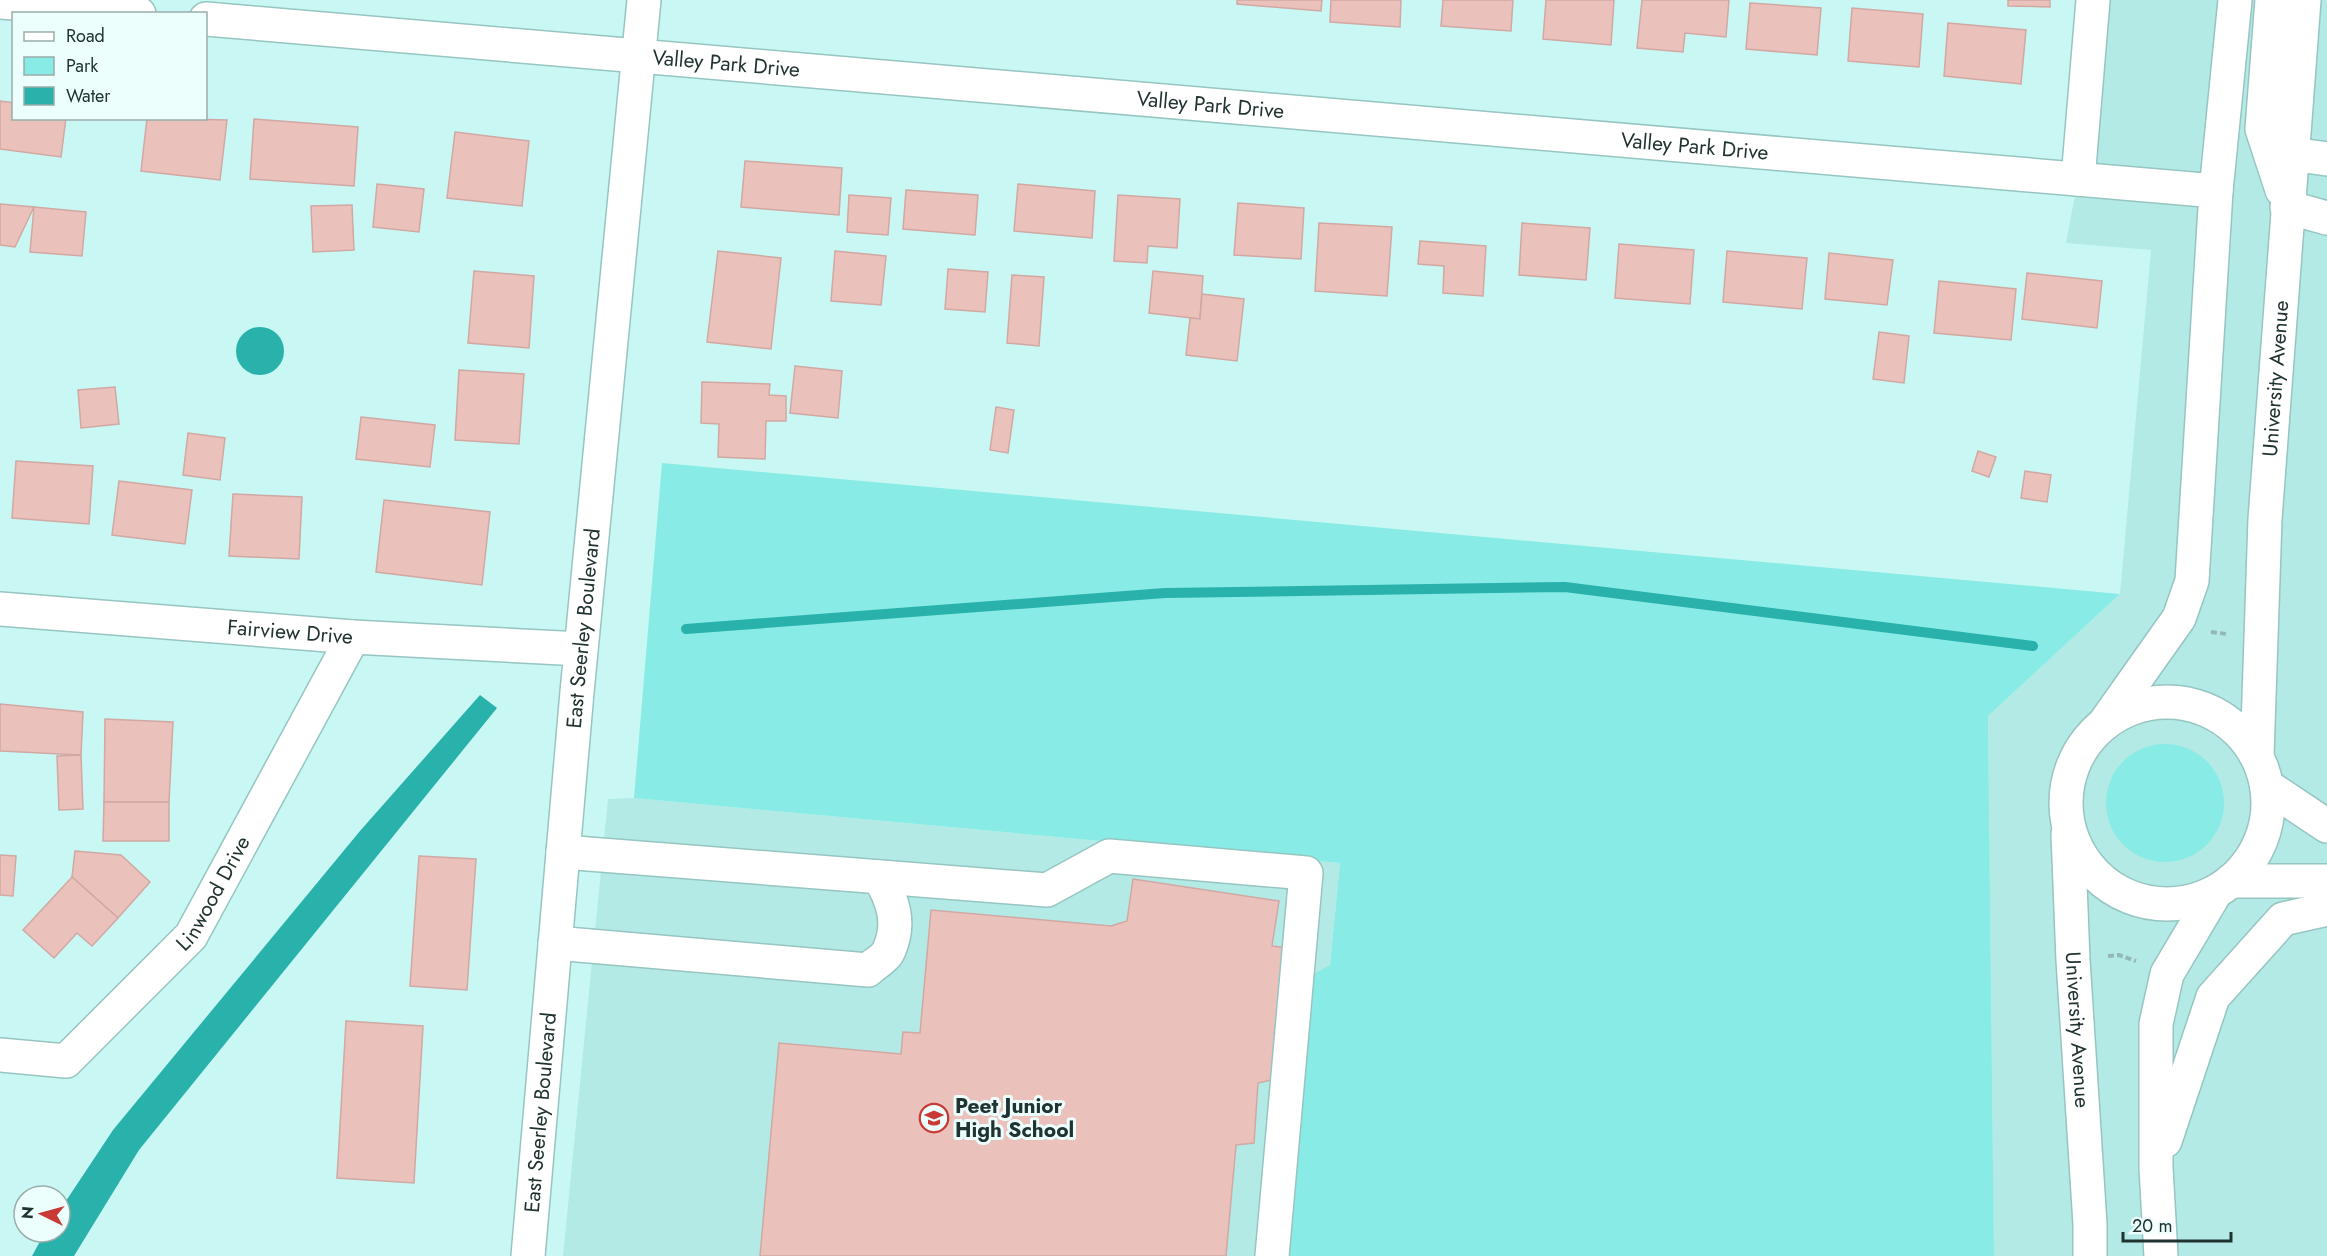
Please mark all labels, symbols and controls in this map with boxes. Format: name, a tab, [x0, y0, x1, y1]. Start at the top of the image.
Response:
legend	[12, 12, 207, 120]
text: Road	[66, 23, 105, 49]
street label: Valley Park Drive	[651, 42, 801, 85]
text: Park	[66, 53, 98, 79]
text: Water	[66, 83, 111, 109]
street label: Valley Park Drive	[1135, 84, 1286, 126]
street label: Valley Park Drive	[1619, 125, 1770, 168]
street label: University Avenue	[2255, 299, 2296, 458]
street label: East Seerley Boulevard	[559, 527, 608, 730]
street label: Fairview Drive	[226, 612, 354, 652]
street label: Linwood Drive	[169, 830, 258, 958]
street label: University Avenue	[2058, 951, 2098, 1109]
street label: East Seerley Boulevard	[517, 1011, 564, 1214]
place label: Peet Junior High School	[955, 1091, 1074, 1145]
school or university icon: Peet Junior High School	[918, 1102, 950, 1134]
north arrow	[12, 1184, 72, 1244]
text: N	[16, 1205, 40, 1220]
scale bar	[2123, 1205, 2231, 1243]
text: 20 m	[2132, 1213, 2172, 1239]

